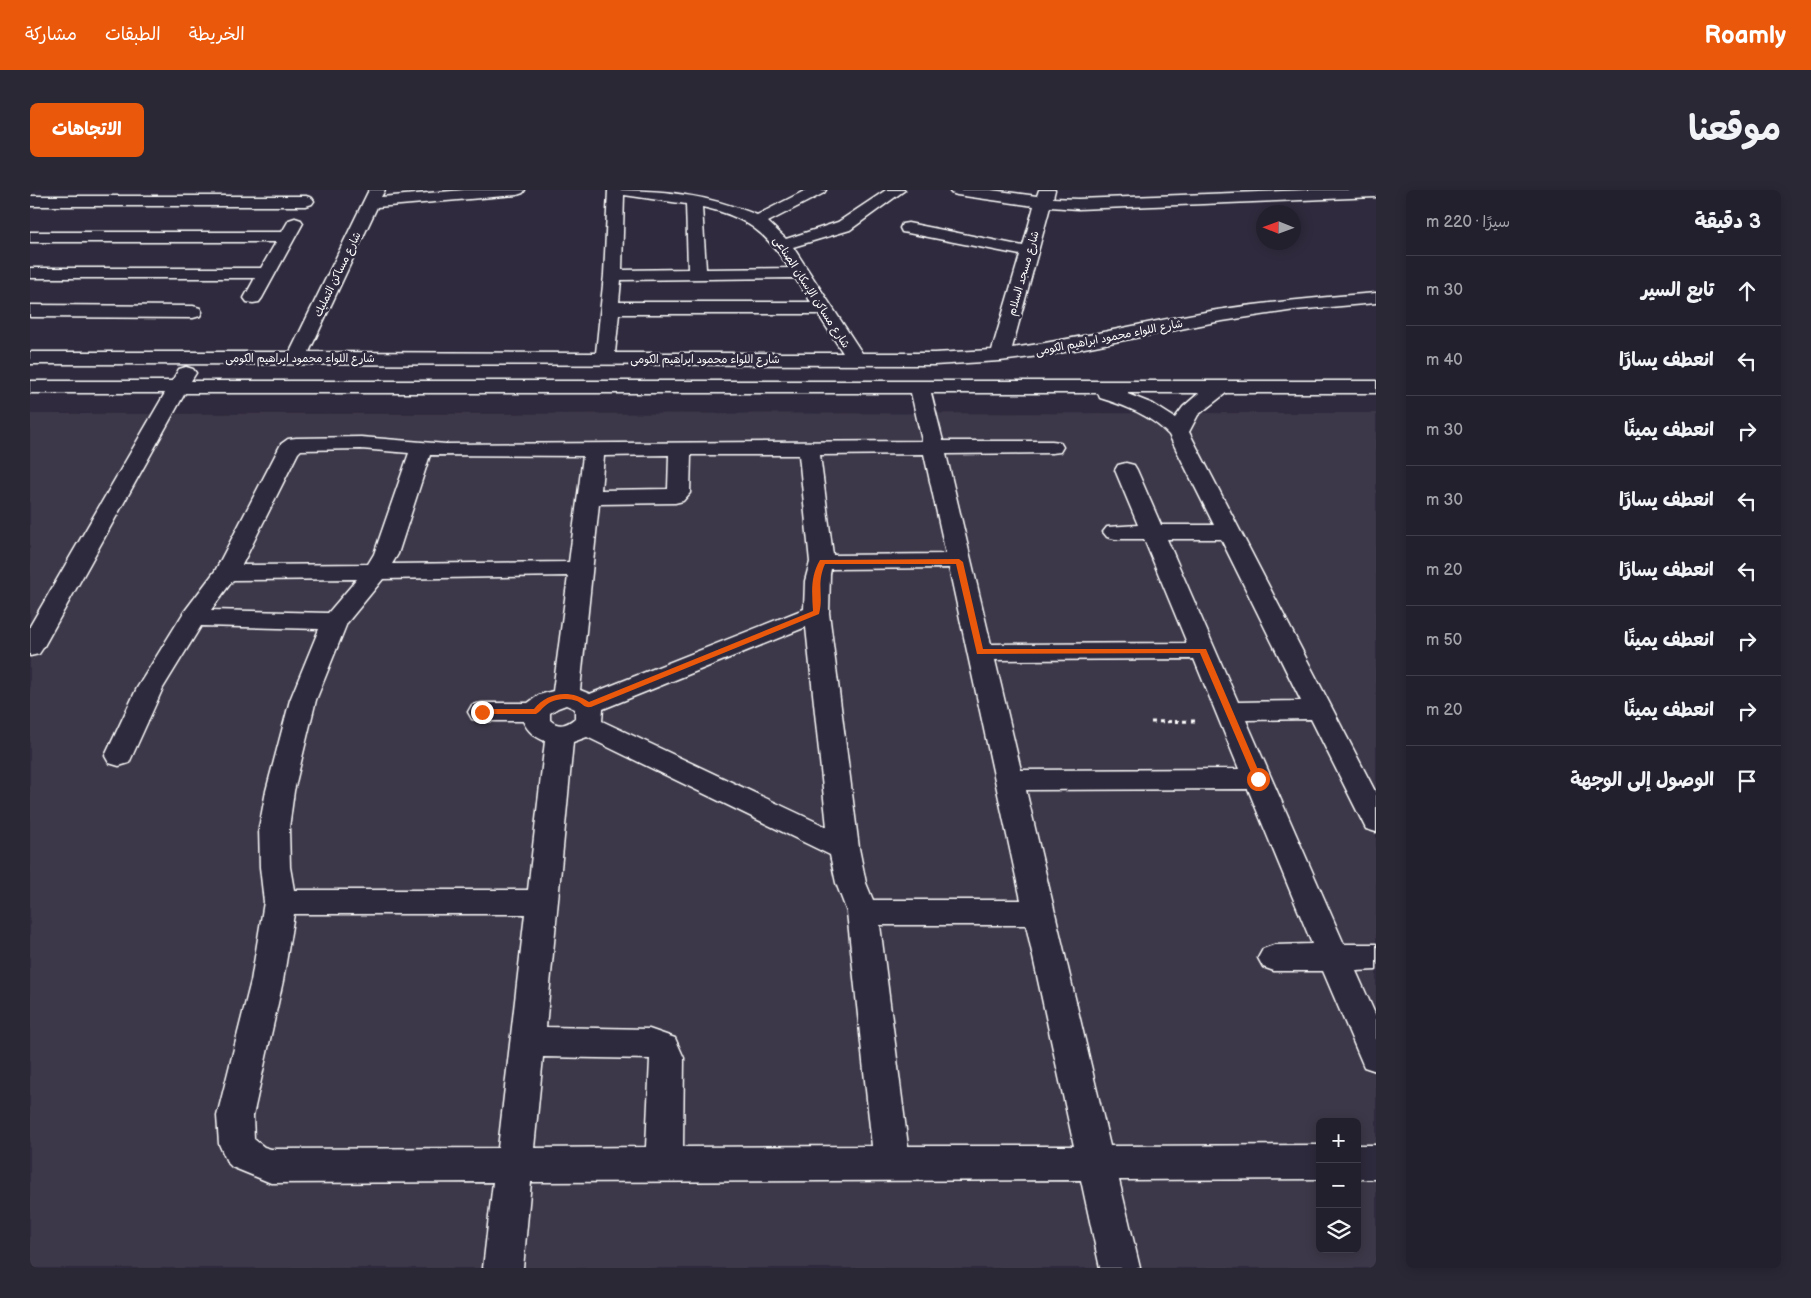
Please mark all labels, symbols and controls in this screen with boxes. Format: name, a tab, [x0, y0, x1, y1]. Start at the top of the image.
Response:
text: Roamly	[1705, 21, 1786, 50]
text: مشاركة	[25, 24, 77, 45]
text: الطبقات	[105, 24, 161, 45]
text: الخريطة	[189, 24, 245, 45]
button: الاتجاهات	[30, 103, 144, 157]
text: موقعنا	[1688, 108, 1781, 151]
north arrow	[1256, 205, 1301, 250]
text: 3 دقيقة	[1695, 209, 1761, 234]
text: سيرًا · 220 m	[1426, 213, 1510, 232]
street label: شارع مسجد السلام	[1005, 229, 1044, 318]
street label: شارع مساكن التمليك	[311, 230, 365, 320]
street label: شارع مساكن الإسكان الصناعى	[769, 234, 853, 352]
icon: ahead	[1733, 277, 1761, 305]
text: تابع السير	[1641, 279, 1714, 302]
text: 30 m	[1426, 281, 1463, 300]
street label: شارع اللواء محمود ابراهيم الكومى	[1034, 317, 1184, 360]
icon: left	[1733, 347, 1761, 375]
text: انعطف يسارًا	[1619, 349, 1714, 372]
text: 40 m	[1426, 351, 1463, 370]
street label: شارع اللواء محمود ابراهيم الكومى	[225, 352, 375, 367]
street label: شارع اللواء محمود ابراهيم الكومى	[630, 353, 780, 368]
icon: right	[1733, 417, 1761, 445]
text: انعطف يمينًا	[1624, 419, 1714, 442]
text: 30 m	[1426, 421, 1463, 440]
icon: left	[1733, 487, 1761, 515]
text: انعطف يسارًا	[1619, 489, 1714, 512]
text: 30 m	[1426, 491, 1463, 510]
icon: left	[1733, 557, 1761, 585]
text: انعطف يسارًا	[1619, 559, 1714, 582]
text: 20 m	[1426, 561, 1462, 580]
icon: right	[1733, 627, 1761, 655]
text: انعطف يمينًا	[1624, 629, 1714, 652]
text: 50 m	[1426, 631, 1462, 650]
icon: right	[1733, 697, 1761, 725]
text: انعطف يمينًا	[1624, 699, 1714, 722]
route end	[471, 701, 494, 724]
text: 20 m	[1426, 701, 1462, 720]
icon: arrive	[1733, 767, 1761, 795]
route start	[1247, 768, 1270, 791]
text: الوصول إلى الوجهة	[1570, 769, 1714, 792]
map controls	[1316, 1118, 1361, 1253]
button: +	[1316, 1118, 1361, 1163]
button: −	[1316, 1163, 1361, 1208]
button: layers	[1316, 1208, 1361, 1253]

